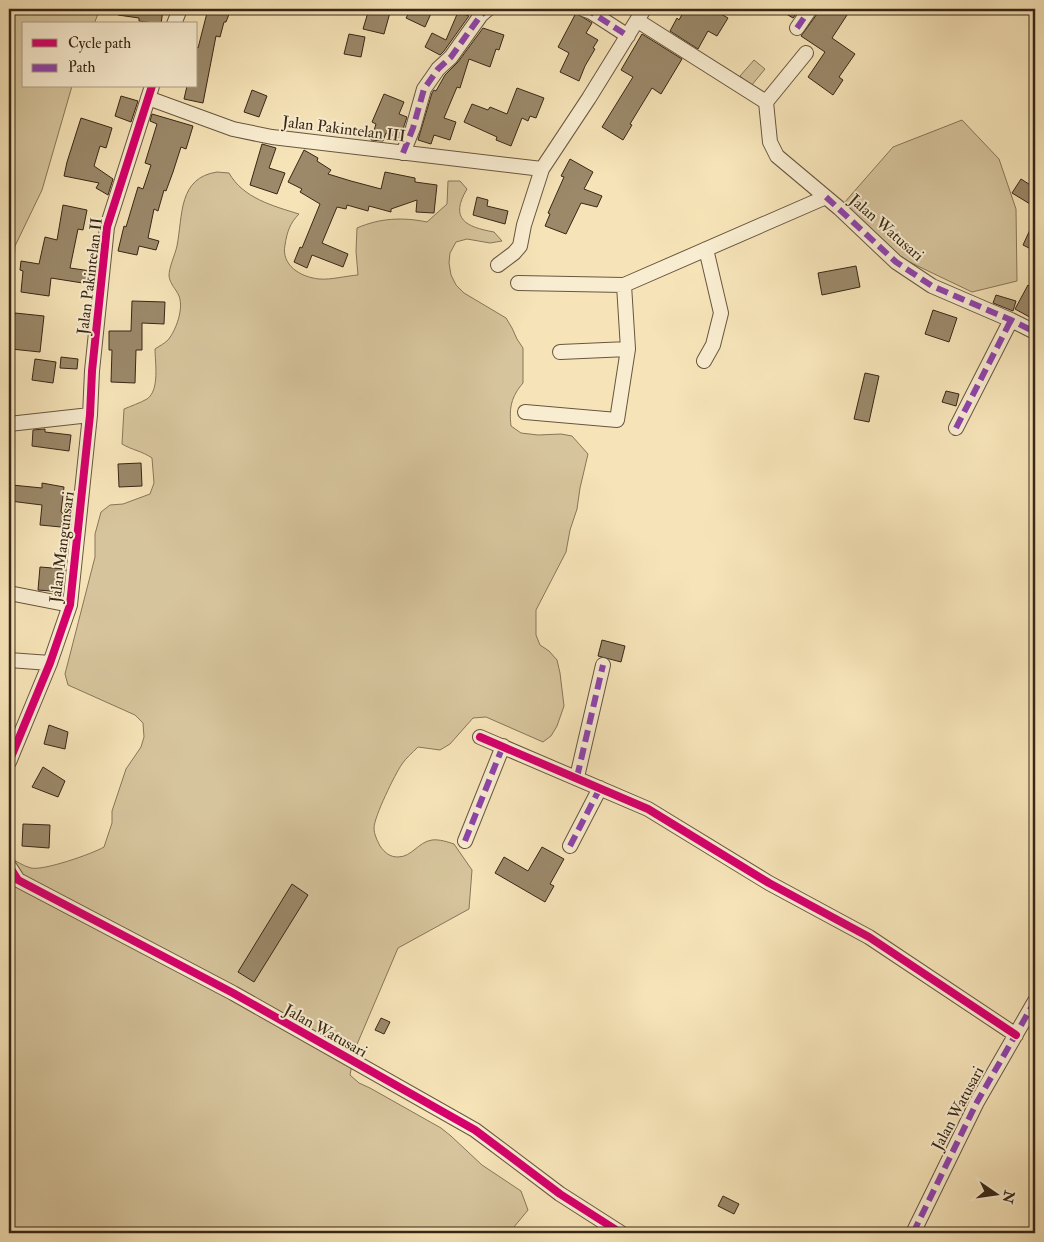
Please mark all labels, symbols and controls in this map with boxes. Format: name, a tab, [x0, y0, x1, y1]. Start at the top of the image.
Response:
legend	[22, 22, 198, 88]
text: Cycle path	[68, 34, 131, 54]
text: Path	[68, 58, 95, 77]
street label: Jalan Pakintelan III	[280, 111, 407, 147]
street label: Jalan Watusari	[844, 189, 928, 266]
street label: Jalan Pakintelan II	[73, 216, 108, 337]
street label: Jalan Mangunsari	[45, 490, 80, 605]
street label: Jalan Watusari	[279, 999, 371, 1063]
street label: Jalan Watusari	[927, 1063, 989, 1155]
north arrow	[972, 1170, 1022, 1220]
text: N	[998, 1188, 1018, 1205]

